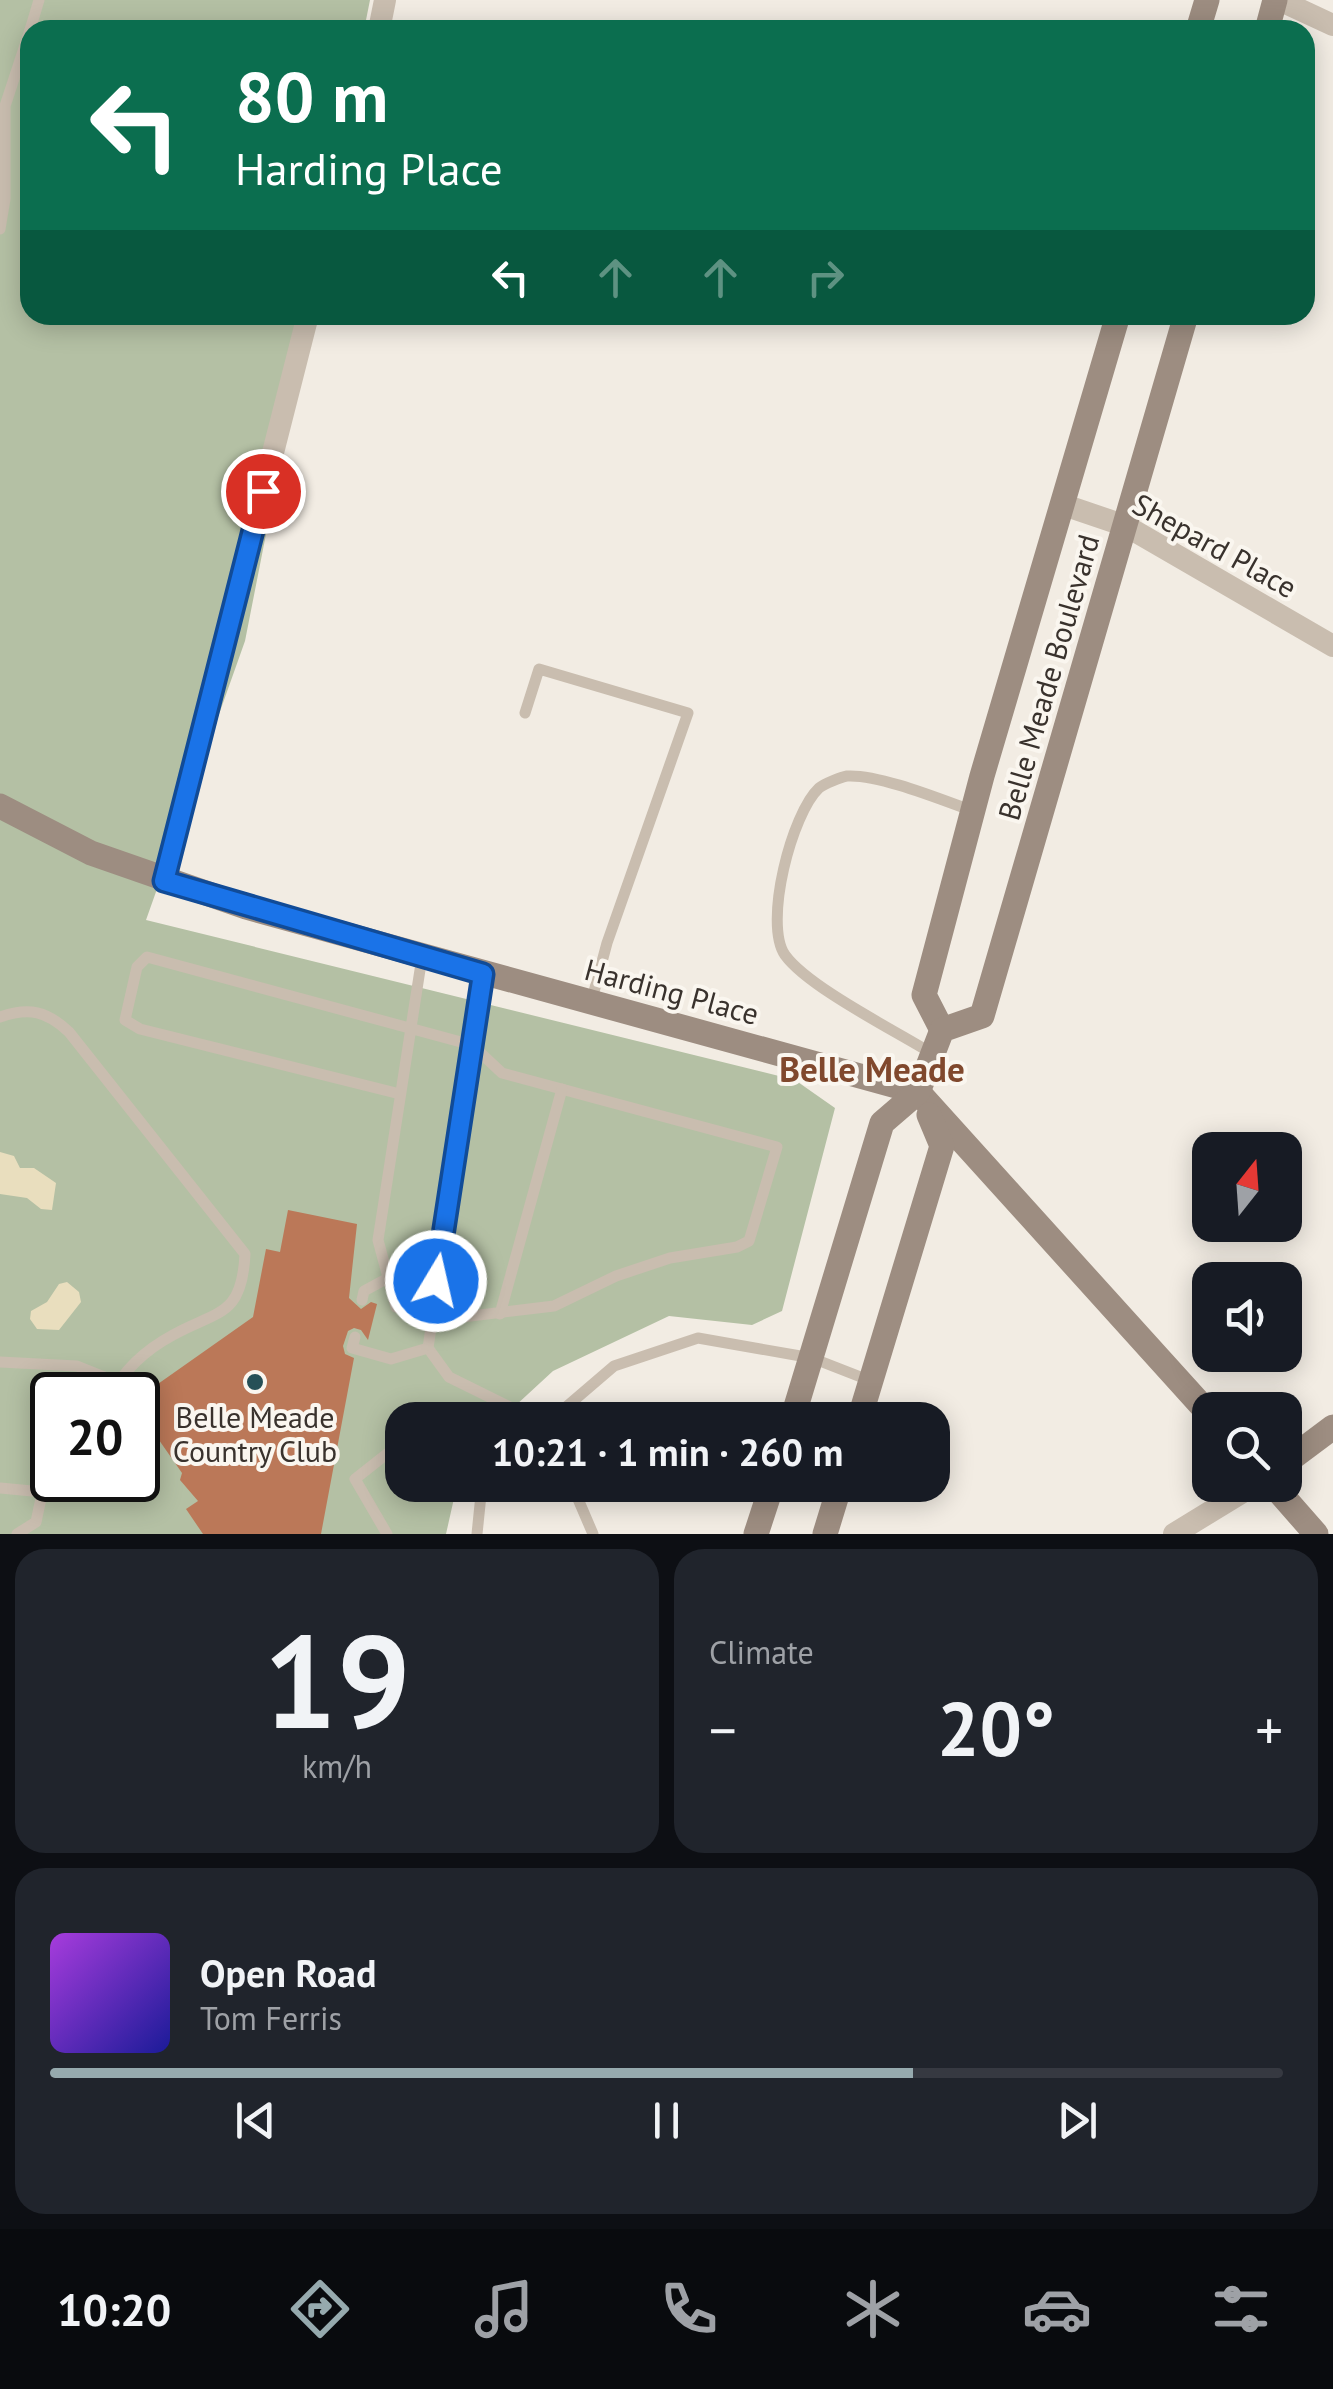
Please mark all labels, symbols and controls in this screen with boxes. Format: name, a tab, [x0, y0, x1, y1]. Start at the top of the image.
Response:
text: 80 m	[235, 51, 388, 141]
icon: left	[70, 60, 200, 190]
text: Harding Place	[235, 139, 503, 197]
icon: left	[483, 250, 538, 305]
icon: ahead	[588, 250, 643, 305]
icon: ahead	[693, 250, 748, 305]
icon: right	[798, 250, 853, 305]
pin	[221, 449, 306, 534]
icon: arrive	[236, 464, 291, 519]
street label: Shepard Place	[1126, 484, 1304, 606]
street label: Belle Meade Boulevard	[989, 530, 1107, 824]
street label: Harding Place	[581, 949, 763, 1033]
district label: Belle Meade	[779, 1046, 965, 1092]
north arrow	[1192, 1132, 1302, 1242]
map controls	[1192, 1132, 1302, 1502]
position arrow	[384, 1229, 488, 1333]
button: sound	[1192, 1262, 1302, 1372]
marker: Belle Meade Country Club	[244, 1371, 266, 1393]
speed limit sign: 20	[30, 1372, 160, 1502]
button: search	[1192, 1392, 1302, 1502]
place label: Belle Meade Country Club	[173, 1397, 337, 1470]
text: 10:21 · 1 min · 260 m	[492, 1427, 843, 1476]
text: 19	[263, 1596, 411, 1764]
text: Climate	[709, 1631, 814, 1673]
text: 20°	[937, 1680, 1055, 1777]
text: −	[709, 1694, 737, 1765]
text: +	[1255, 1694, 1283, 1765]
text: km/h	[302, 1745, 372, 1787]
text: Open Road	[200, 1948, 376, 1997]
text: Tom Ferris	[200, 1997, 342, 2039]
icon: previous	[228, 2093, 283, 2148]
icon: pause	[639, 2093, 694, 2148]
icon: next	[1050, 2093, 1105, 2148]
icon: directions	[285, 2274, 355, 2344]
icon: music	[469, 2274, 539, 2344]
icon: phone	[654, 2274, 724, 2344]
icon: climate	[838, 2274, 908, 2344]
icon: car	[1022, 2274, 1092, 2344]
icon: filters	[1206, 2274, 1276, 2344]
text: 10:20	[57, 2280, 171, 2338]

